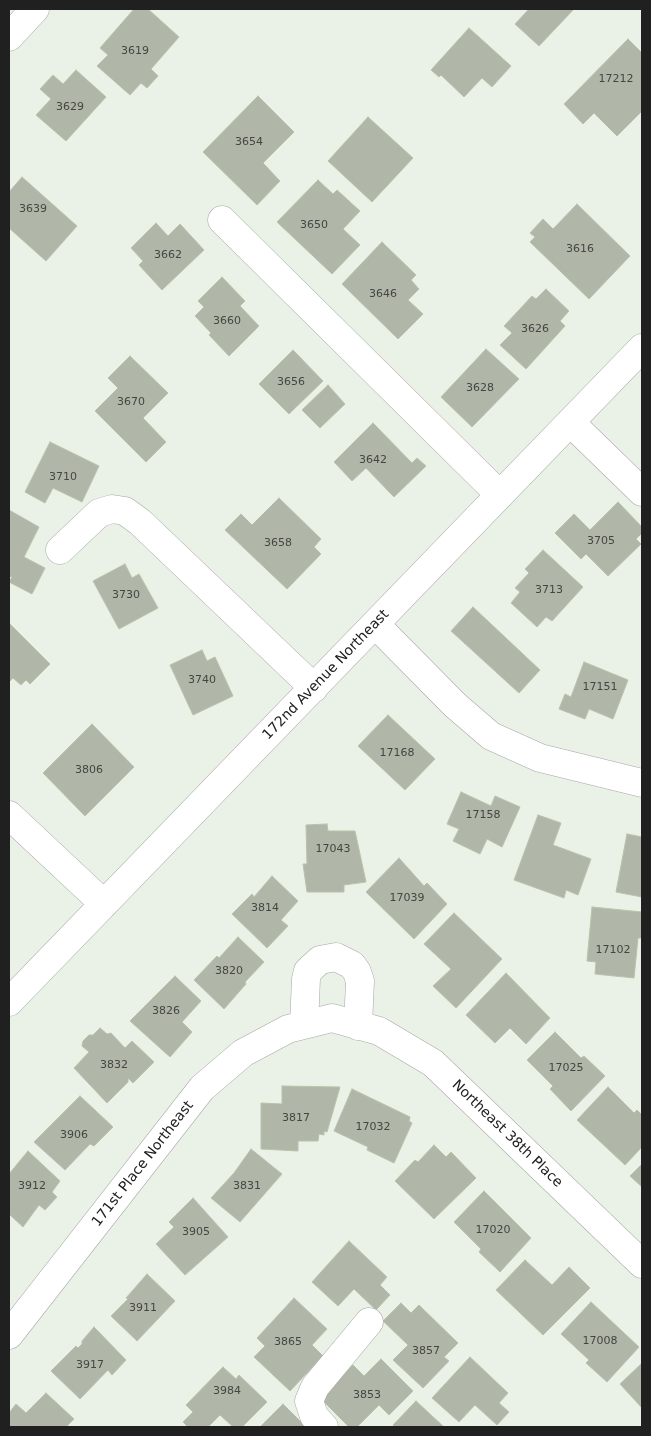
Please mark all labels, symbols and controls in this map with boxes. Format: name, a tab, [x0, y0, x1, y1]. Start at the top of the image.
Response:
house number: 3619	[121, 44, 149, 58]
house number: 17212	[599, 72, 633, 86]
house number: 3629	[56, 100, 84, 114]
house number: 3654	[235, 135, 263, 149]
house number: 3639	[19, 202, 47, 216]
house number: 3650	[300, 218, 328, 232]
house number: 3616	[566, 242, 594, 256]
house number: 3662	[154, 248, 182, 262]
house number: 3646	[369, 287, 397, 301]
house number: 3660	[213, 314, 241, 328]
house number: 3626	[521, 322, 549, 336]
house number: 3656	[277, 375, 305, 389]
house number: 3628	[466, 381, 494, 395]
house number: 3670	[117, 395, 145, 409]
house number: 3642	[359, 453, 387, 467]
house number: 3710	[49, 470, 77, 484]
house number: 3705	[587, 534, 615, 548]
house number: 3658	[264, 536, 292, 550]
house number: 3713	[535, 583, 563, 597]
house number: 3730	[112, 588, 140, 602]
street label: 172nd Avenue Northeast	[259, 606, 393, 744]
house number: 3740	[188, 673, 216, 687]
house number: 17151	[583, 680, 617, 694]
house number: 17168	[380, 746, 414, 760]
house number: 3806	[75, 763, 103, 777]
house number: 17158	[466, 808, 500, 822]
house number: 17043	[316, 842, 350, 856]
house number: 17039	[390, 891, 424, 905]
house number: 3814	[251, 901, 279, 915]
house number: 17102	[596, 943, 630, 957]
house number: 3820	[215, 964, 243, 978]
house number: 3826	[152, 1004, 180, 1018]
house number: 3832	[100, 1058, 128, 1072]
house number: 17025	[549, 1061, 583, 1075]
street label: Northeast 38th Place	[448, 1077, 566, 1191]
street label: 171st Place Northeast	[89, 1098, 197, 1230]
house number: 3817	[282, 1111, 310, 1125]
house number: 17032	[356, 1120, 390, 1134]
house number: 3906	[60, 1128, 88, 1142]
house number: 3912	[18, 1179, 46, 1193]
house number: 3831	[233, 1179, 261, 1193]
house number: 17020	[476, 1223, 510, 1237]
house number: 3905	[182, 1225, 210, 1239]
house number: 3911	[129, 1301, 157, 1315]
house number: 17008	[583, 1334, 617, 1348]
house number: 3865	[274, 1335, 302, 1349]
house number: 3857	[412, 1344, 440, 1358]
house number: 3917	[76, 1358, 104, 1372]
house number: 3984	[213, 1384, 241, 1398]
house number: 3853	[353, 1388, 381, 1402]

